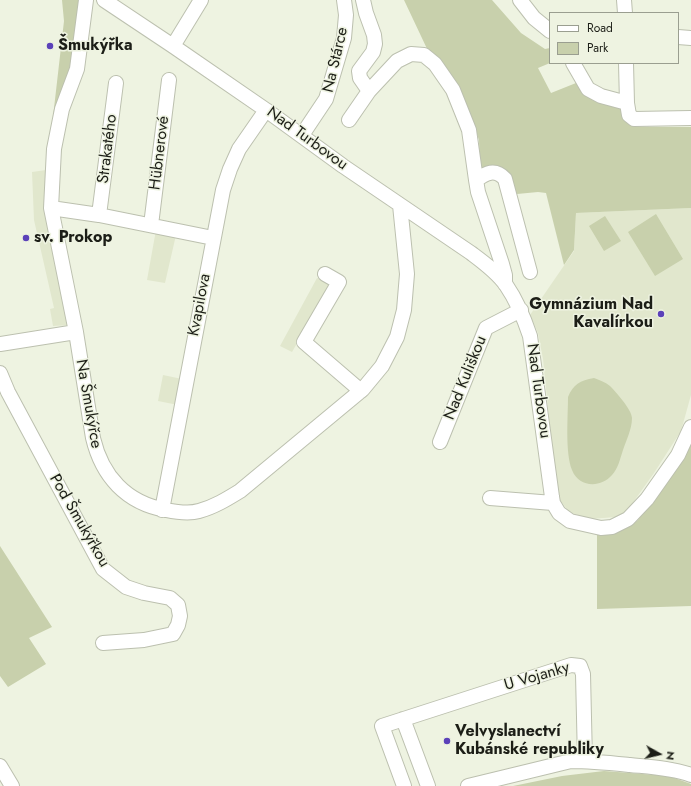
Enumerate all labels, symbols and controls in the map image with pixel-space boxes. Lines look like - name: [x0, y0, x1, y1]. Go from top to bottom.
- legend: [549, 12, 679, 64]
- text: Road: [587, 19, 613, 37]
- street label: Na Stárce: [319, 25, 353, 95]
- place label: Šmukýřka: [58, 36, 133, 56]
- text: Park: [587, 39, 608, 57]
- marker: Šmukýřka: [45, 41, 55, 51]
- street label: Nad Turbovou: [263, 103, 351, 175]
- street label: Strakatého: [94, 113, 122, 185]
- street label: Hübnerové: [146, 115, 174, 191]
- place label: sv. Prokop: [34, 228, 112, 248]
- marker: sv. Prokop: [21, 233, 31, 243]
- street label: Kvapilova: [185, 272, 215, 338]
- place label: Gymnázium Nad Kavalírkou: [529, 295, 653, 333]
- marker: Gymnázium Nad Kavalírkou: [656, 309, 666, 319]
- street label: Nad Kuliškou: [440, 333, 492, 423]
- street label: Nad Turbovou: [522, 342, 554, 440]
- street label: Na Šmukýřce: [71, 358, 105, 450]
- street label: Pod Šmukýřkou: [45, 471, 113, 571]
- street label: U Vojanky: [502, 659, 572, 695]
- place label: Velvyslanectví Kubánské republiky: [455, 722, 604, 760]
- north arrow: [639, 734, 679, 774]
- marker: Velvyslanectví Kubánské republiky: [442, 736, 452, 746]
- text: N: [662, 750, 679, 761]

